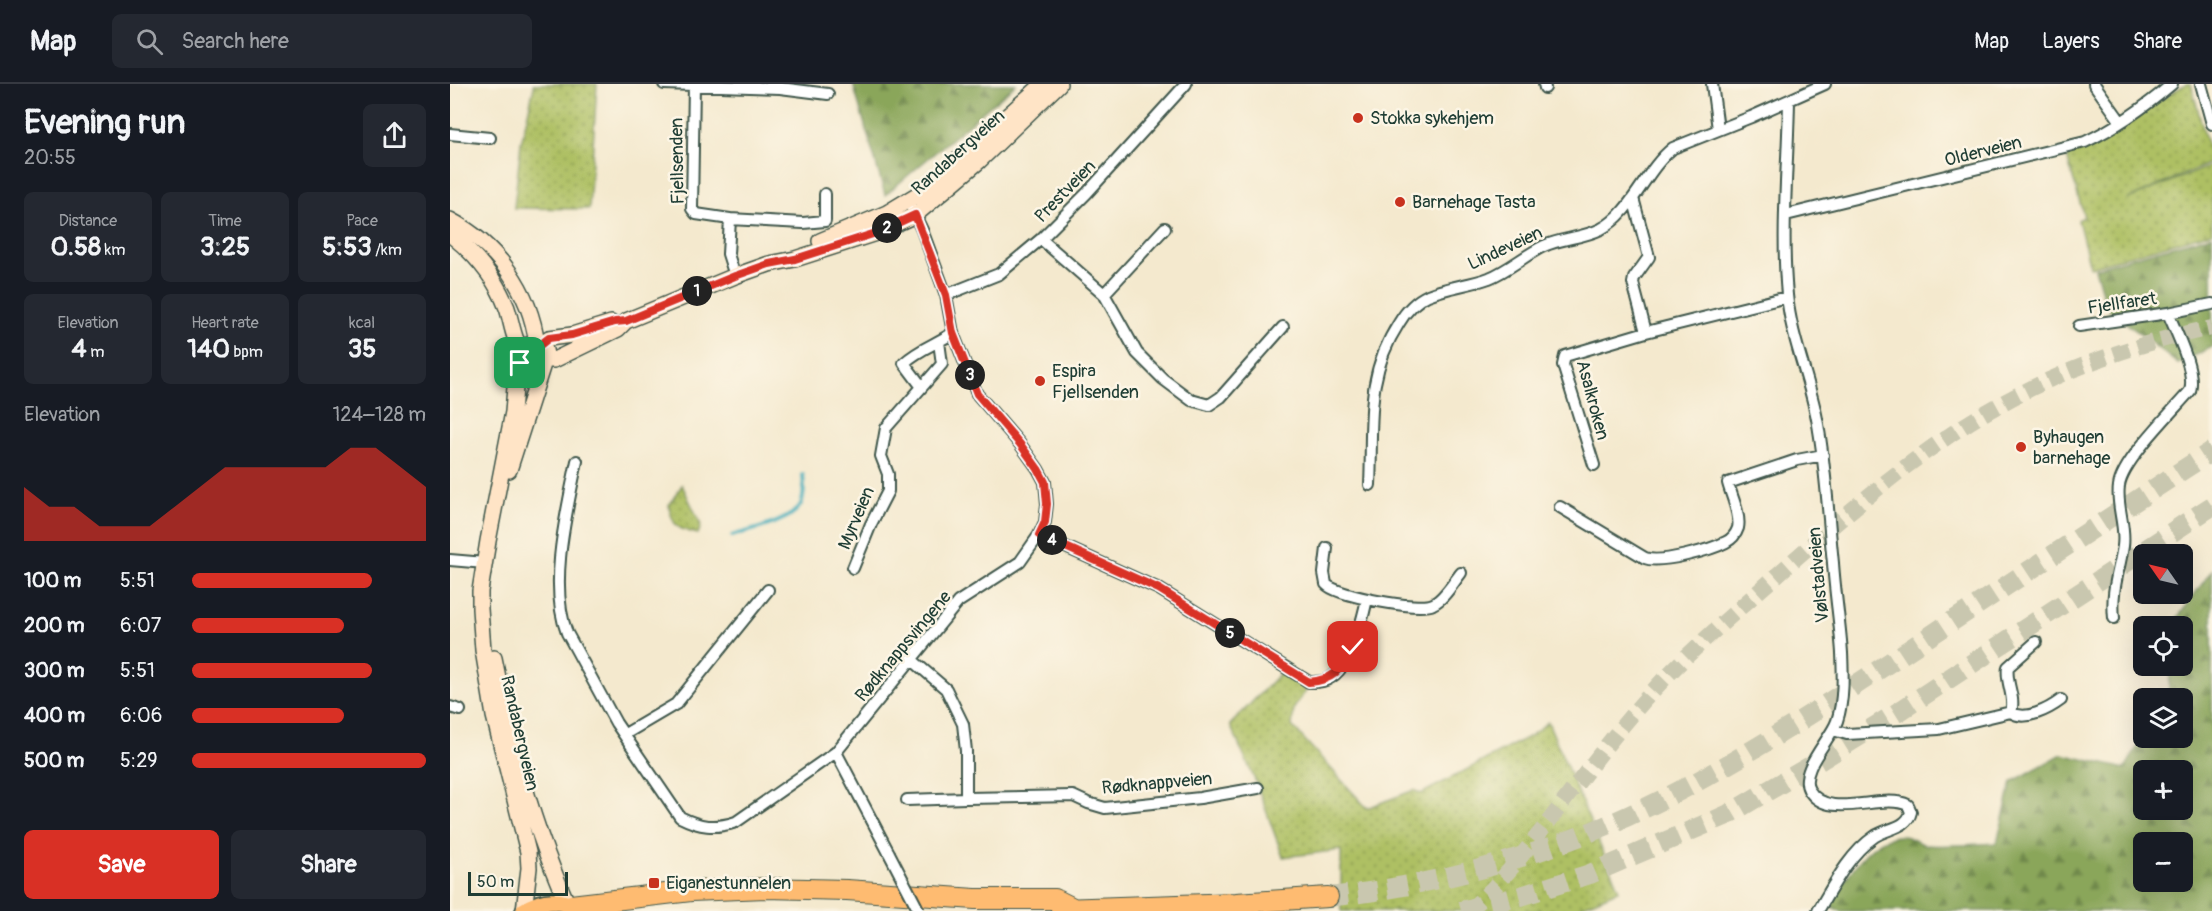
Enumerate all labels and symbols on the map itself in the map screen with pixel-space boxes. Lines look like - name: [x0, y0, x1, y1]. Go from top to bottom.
- street label: Randabergveien: [907, 104, 1010, 200]
- place label: Stokka sykehjem: [1370, 107, 1494, 130]
- marker: Stokka sykehjem: [1351, 111, 1365, 125]
- street label: Fjellsenden: [665, 117, 690, 205]
- street label: Olderveien: [1942, 131, 2024, 172]
- street label: Prestveien: [1030, 155, 1101, 228]
- place label: Barnehage Tasta: [1412, 191, 1536, 214]
- marker: Barnehage Tasta: [1393, 195, 1407, 209]
- pin: 2: [872, 213, 902, 243]
- street label: Lindeveien: [1464, 221, 1546, 276]
- pin: 1: [682, 276, 712, 306]
- street label: Fjellfaret: [2086, 287, 2159, 320]
- pin: [494, 337, 545, 388]
- street label: Asalkroken: [1571, 358, 1614, 443]
- pin: 3: [955, 360, 985, 390]
- place label: Espira Fjellsenden: [1052, 360, 1139, 404]
- marker: Espira Fjellsenden: [1033, 374, 1047, 388]
- place label: Byhaugen barnehage: [2033, 426, 2111, 470]
- marker: Byhaugen barnehage: [2014, 440, 2028, 454]
- street label: Myrveien: [833, 483, 880, 553]
- pin: 4: [1037, 525, 1067, 555]
- street label: Vølstadveien: [1803, 526, 1834, 624]
- north arrow: [2133, 544, 2193, 604]
- street label: Rødknappsvingene: [850, 586, 957, 707]
- pin: 5: [1215, 618, 1245, 648]
- pin: [1327, 621, 1378, 672]
- street label: Randabergveien: [495, 673, 544, 793]
- street label: Rødknappveien: [1101, 767, 1213, 800]
- scale bar: [468, 869, 568, 896]
- place label: Eiganestunnelen: [666, 872, 791, 895]
- marker: Eiganestunnelen: [647, 876, 661, 890]

